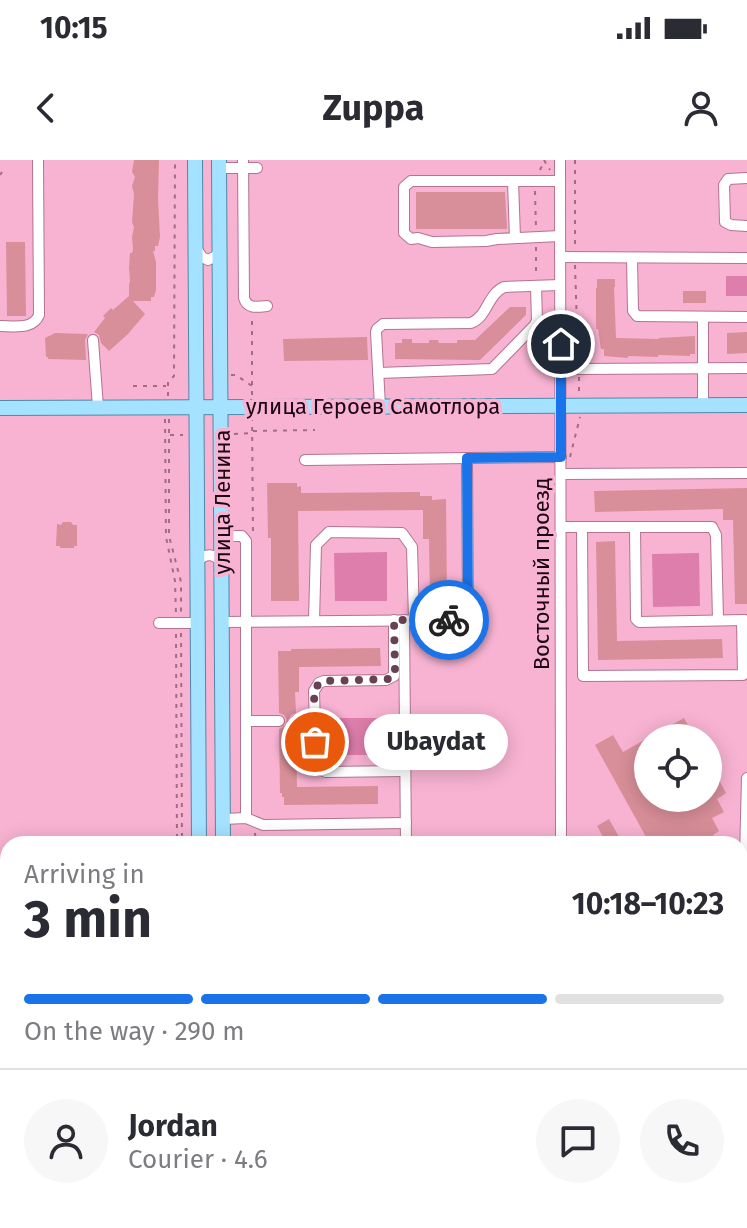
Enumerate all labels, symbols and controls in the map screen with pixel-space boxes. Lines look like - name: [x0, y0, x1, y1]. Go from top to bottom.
- text: 10:15: [40, 10, 108, 46]
- icon: back: [24, 86, 68, 130]
- text: Zuppa: [323, 86, 424, 130]
- icon: person: [679, 86, 723, 130]
- pin: [527, 310, 595, 378]
- icon: home: [539, 322, 583, 366]
- street label: улица Героев Самотлора: [246, 393, 500, 420]
- street label: улица Ленина: [209, 430, 236, 574]
- street label: Восточный проезд: [528, 478, 555, 670]
- courier: [409, 580, 489, 660]
- icon: bike: [427, 598, 471, 642]
- pin: [281, 708, 349, 776]
- callout: Ubaydat: [363, 714, 507, 770]
- icon: bag: [293, 720, 337, 764]
- map controls: [634, 724, 722, 812]
- button: locate: [634, 724, 722, 812]
- text: Ubaydat: [386, 726, 486, 757]
- text: Arriving in: [24, 859, 145, 890]
- text: 10:18–10:23: [572, 886, 724, 922]
- text: 3 min: [24, 888, 152, 951]
- text: On the way · 290 m: [24, 1016, 245, 1047]
- button: person: [24, 1099, 108, 1183]
- button: chat: [536, 1099, 620, 1183]
- button: phone: [640, 1099, 724, 1183]
- text: Jordan: [128, 1108, 218, 1144]
- text: Courier · 4.6: [128, 1144, 268, 1175]

